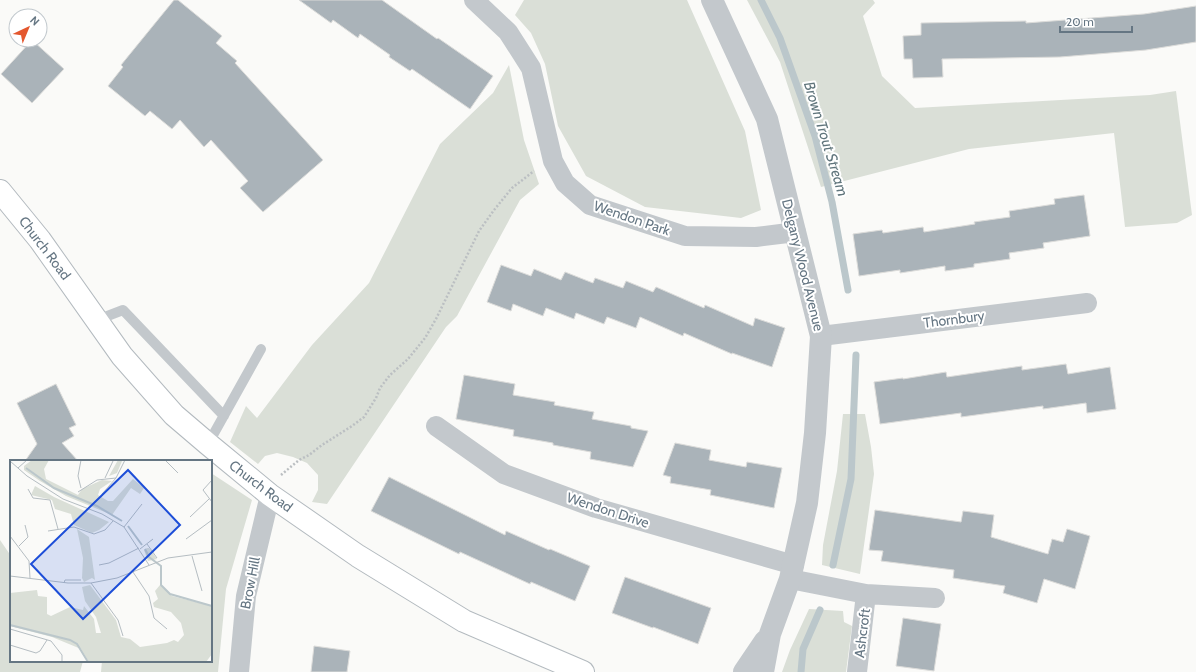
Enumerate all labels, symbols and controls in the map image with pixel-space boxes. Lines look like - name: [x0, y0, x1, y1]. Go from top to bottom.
- north arrow: [8, 8, 48, 48]
- scale bar: [1060, 8, 1132, 34]
- text: N: [27, 13, 43, 29]
- text: 20 m: [1066, 14, 1094, 29]
- water label: Brown Trout Stream: [800, 79, 852, 199]
- street label: Wendon Park: [592, 197, 673, 240]
- street label: Delgany Wood Avenue: [778, 197, 828, 333]
- street label: Church Road: [15, 213, 75, 283]
- street label: Thornbury: [922, 306, 986, 332]
- street label: Church Road: [226, 456, 296, 516]
- inset map: [10, 460, 212, 662]
- street label: Wendon Drive: [565, 488, 651, 532]
- street label: Brow Hill: [236, 555, 264, 611]
- street label: Ashcroft: [850, 607, 874, 659]

